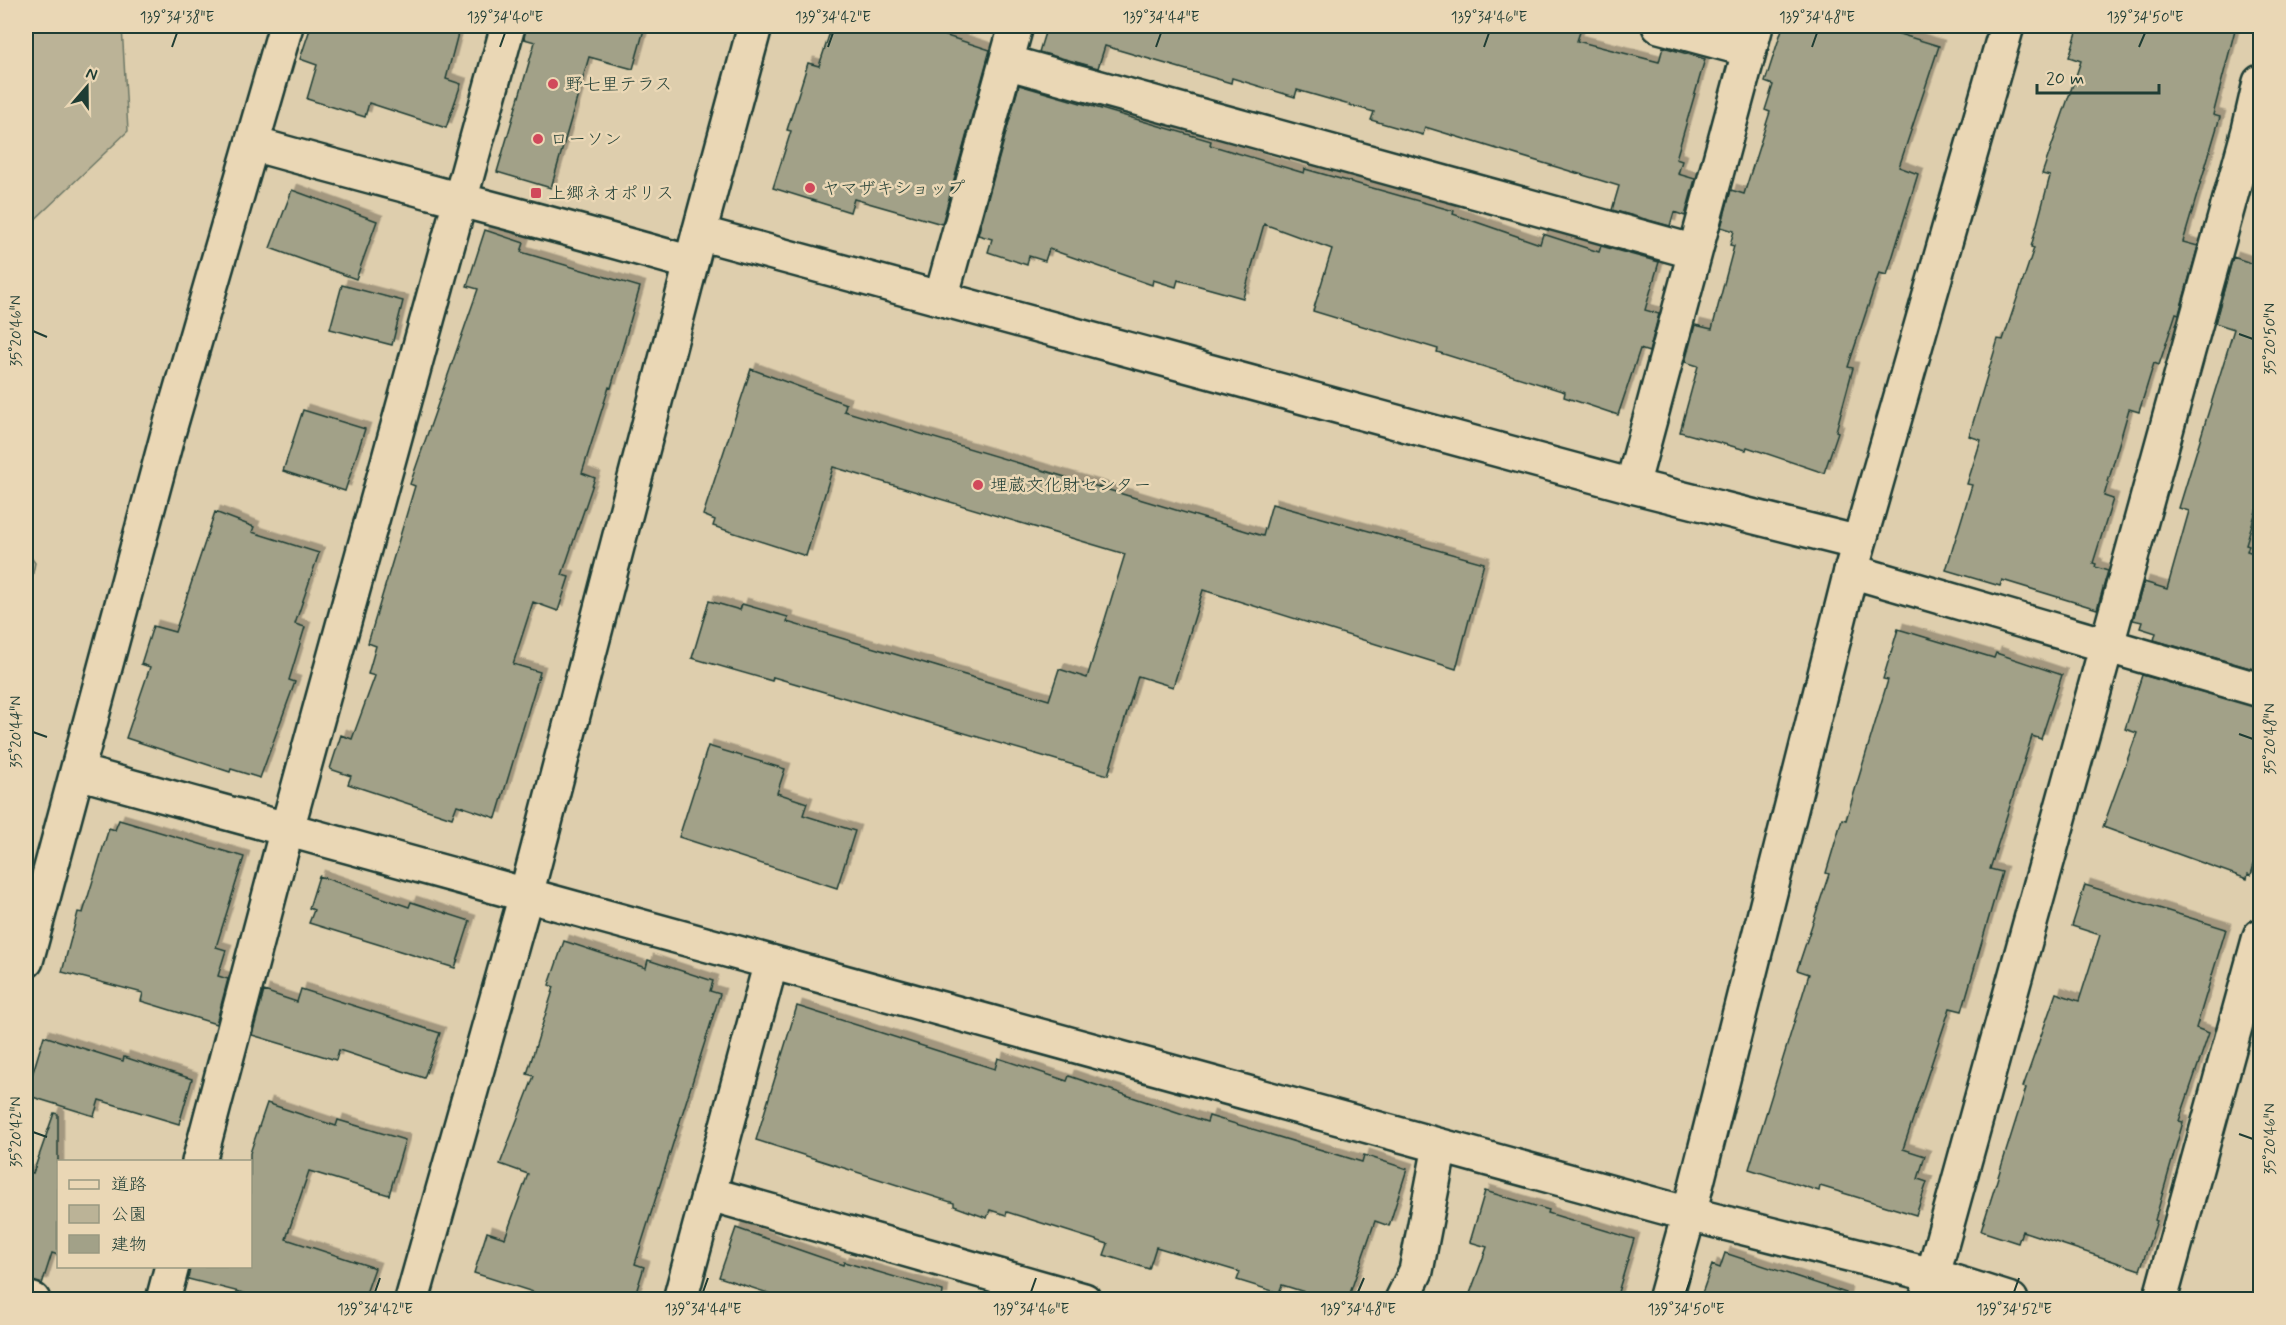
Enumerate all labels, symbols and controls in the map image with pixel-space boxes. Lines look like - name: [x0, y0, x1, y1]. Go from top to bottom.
- text: 139°34'38"E: [140, 8, 214, 28]
- text: 139°34'40"E: [467, 8, 544, 28]
- text: 139°34'42"E: [795, 8, 871, 28]
- text: 139°34'44"E: [1122, 8, 1200, 28]
- text: 139°34'46"E: [1451, 8, 1527, 28]
- text: 139°34'48"E: [1779, 8, 1855, 28]
- text: 139°34'50"E: [2107, 8, 2184, 28]
- north arrow: [57, 57, 117, 117]
- scale bar: [2037, 57, 2158, 95]
- text: N: [83, 63, 100, 86]
- text: 20 m: [2046, 67, 2084, 91]
- place label: 野七里テラス: [565, 73, 672, 97]
- marker: 野七里テラス: [546, 77, 560, 91]
- place label: ローソン: [550, 128, 622, 152]
- marker: ローソン: [531, 132, 545, 146]
- place label: ヤマザキショップ: [822, 177, 965, 201]
- marker: ヤマザキショップ: [803, 181, 817, 195]
- place label: 上郷ネオポリス: [548, 182, 674, 206]
- marker: 上郷ネオポリス: [529, 186, 543, 200]
- text: 35°20'46"N: [7, 295, 27, 367]
- text: 35°20'50"N: [2261, 303, 2281, 375]
- place label: 埋蔵文化財センター: [990, 474, 1151, 498]
- marker: 埋蔵文化財センター: [971, 478, 985, 492]
- text: 35°20'44"N: [7, 696, 27, 768]
- text: 35°20'48"N: [2261, 703, 2281, 775]
- text: 35°20'42"N: [7, 1096, 27, 1168]
- text: 35°20'46"N: [2261, 1103, 2281, 1175]
- legend: [57, 1160, 252, 1268]
- text: 道路: [111, 1173, 147, 1197]
- text: 公園: [111, 1203, 147, 1227]
- text: 建物: [111, 1233, 147, 1257]
- text: 139°34'42"E: [337, 1300, 413, 1320]
- text: 139°34'44"E: [664, 1300, 742, 1320]
- text: 139°34'46"E: [993, 1300, 1069, 1320]
- text: 139°34'48"E: [1320, 1300, 1396, 1320]
- text: 139°34'50"E: [1648, 1300, 1725, 1320]
- text: 139°34'52"E: [1976, 1300, 2052, 1320]

